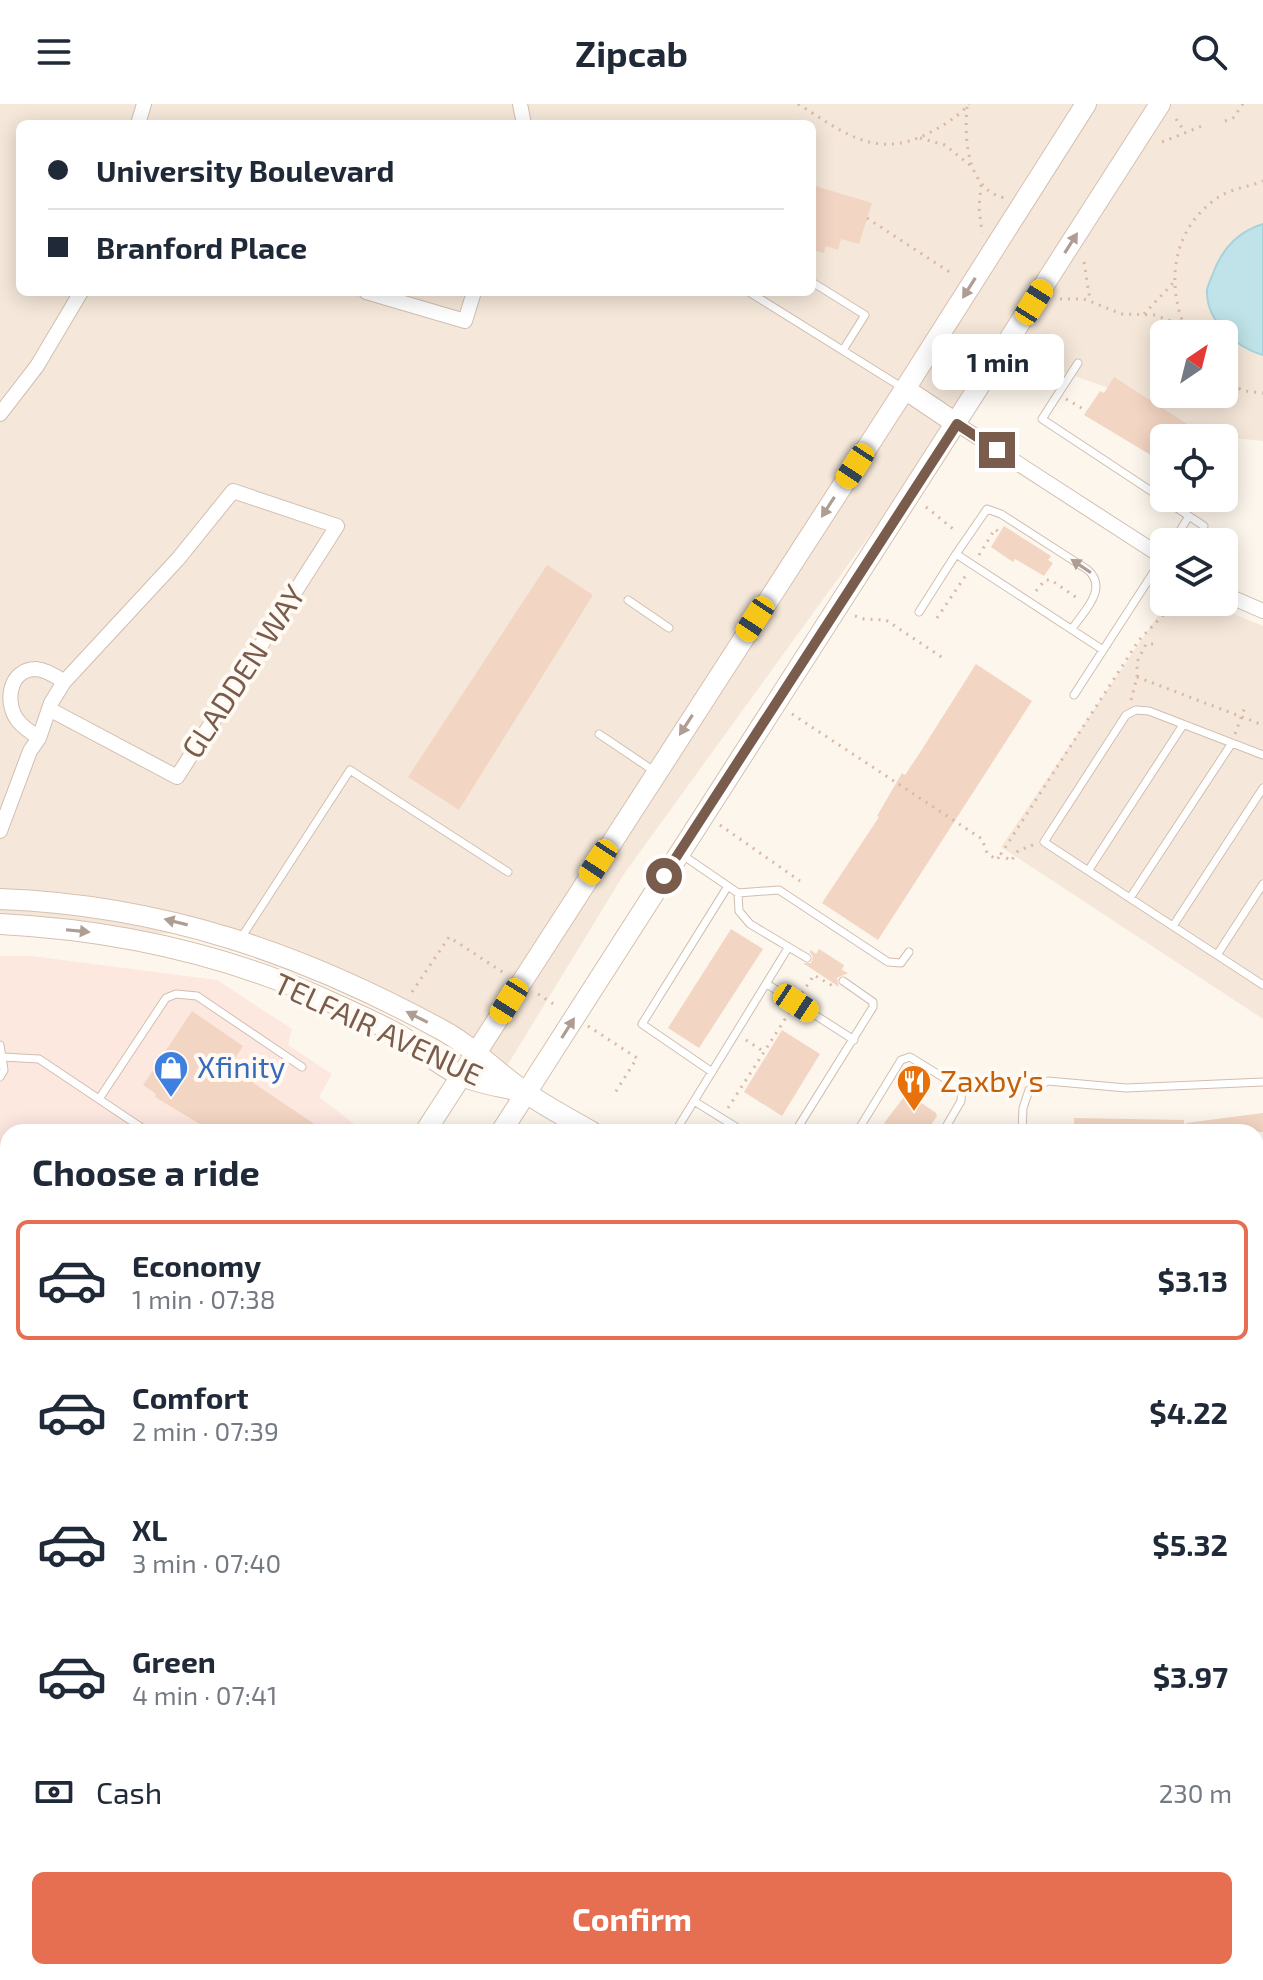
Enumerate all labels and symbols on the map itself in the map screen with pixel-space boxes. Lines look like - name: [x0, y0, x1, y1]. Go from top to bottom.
- one-way arrow: [1064, 233, 1079, 254]
- car: [1011, 275, 1057, 329]
- one-way arrow: [962, 277, 976, 299]
- north arrow: [1150, 320, 1238, 408]
- callout: 1 min: [931, 334, 1063, 390]
- route end: [979, 432, 1015, 468]
- car: [832, 439, 878, 493]
- one-way arrow: [822, 496, 836, 518]
- one-way arrow: [1070, 559, 1091, 574]
- street label: GLADDEN WAY: [173, 578, 312, 764]
- car: [732, 592, 778, 646]
- one-way arrow: [679, 714, 694, 735]
- car: [575, 835, 621, 889]
- route start: [646, 858, 682, 894]
- one-way arrow: [163, 916, 188, 928]
- one-way arrow: [66, 924, 91, 937]
- street label: TELFAIR AVENUE: [269, 964, 489, 1092]
- car: [486, 974, 532, 1028]
- car: [769, 980, 823, 1026]
- one-way arrow: [405, 1011, 428, 1024]
- one-way arrow: [560, 1017, 575, 1038]
- place label: Xfinity: [197, 1048, 286, 1084]
- shop icon: Xfinity: [152, 1049, 190, 1099]
- place label: Zaxby's: [940, 1062, 1044, 1098]
- restaurant icon: Zaxby's: [895, 1063, 933, 1113]

